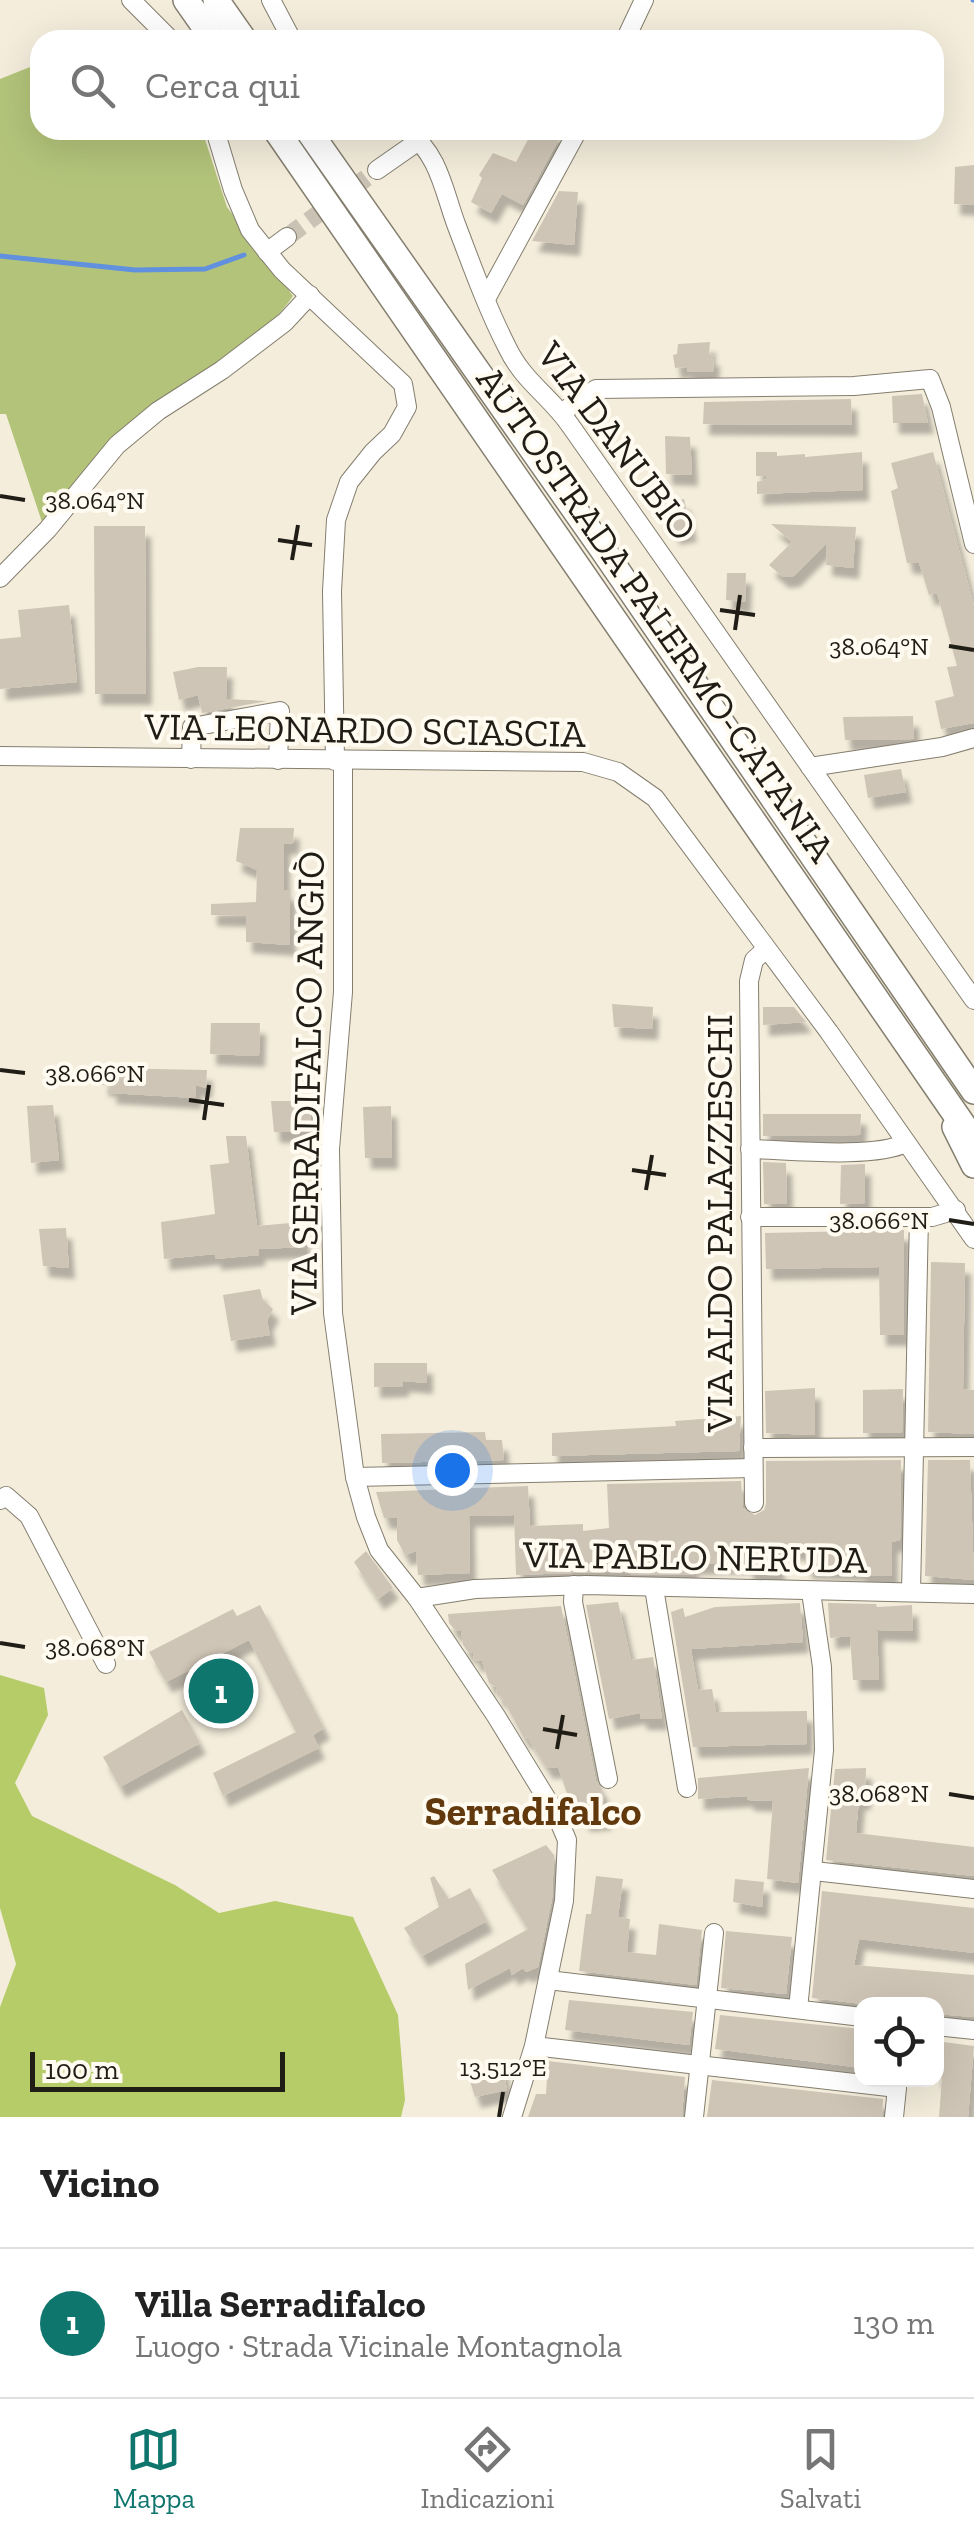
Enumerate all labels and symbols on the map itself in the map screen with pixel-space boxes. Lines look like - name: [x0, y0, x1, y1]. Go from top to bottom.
- street label: VIA DANUBIO: [527, 332, 707, 549]
- street label: AUTOSTRADA PALERMO-CATANIA: [467, 358, 845, 871]
- text: 38.064°N: [45, 485, 145, 515]
- text: 38.064°N: [829, 631, 929, 661]
- street label: VIA LEONARDO SCIASCIA: [143, 703, 586, 757]
- street label: VIA SERRADIFALCO ANGIÒ: [280, 851, 334, 1316]
- street label: VIA ALDO PALAZZESCHI: [696, 1014, 742, 1433]
- text: 38.066°N: [45, 1058, 145, 1088]
- text: 38.066°N: [829, 1205, 929, 1235]
- your location: [427, 1445, 478, 1496]
- street label: VIA PABLO NERUDA: [521, 1531, 868, 1583]
- text: 38.068°N: [45, 1632, 145, 1662]
- pin: 1: [188, 1654, 254, 1728]
- text: 38.068°N: [829, 1778, 929, 1808]
- district label: Serradifalco: [425, 1787, 642, 1835]
- scale bar: [30, 2047, 285, 2092]
- text: 13.512°E: [459, 2052, 547, 2082]

